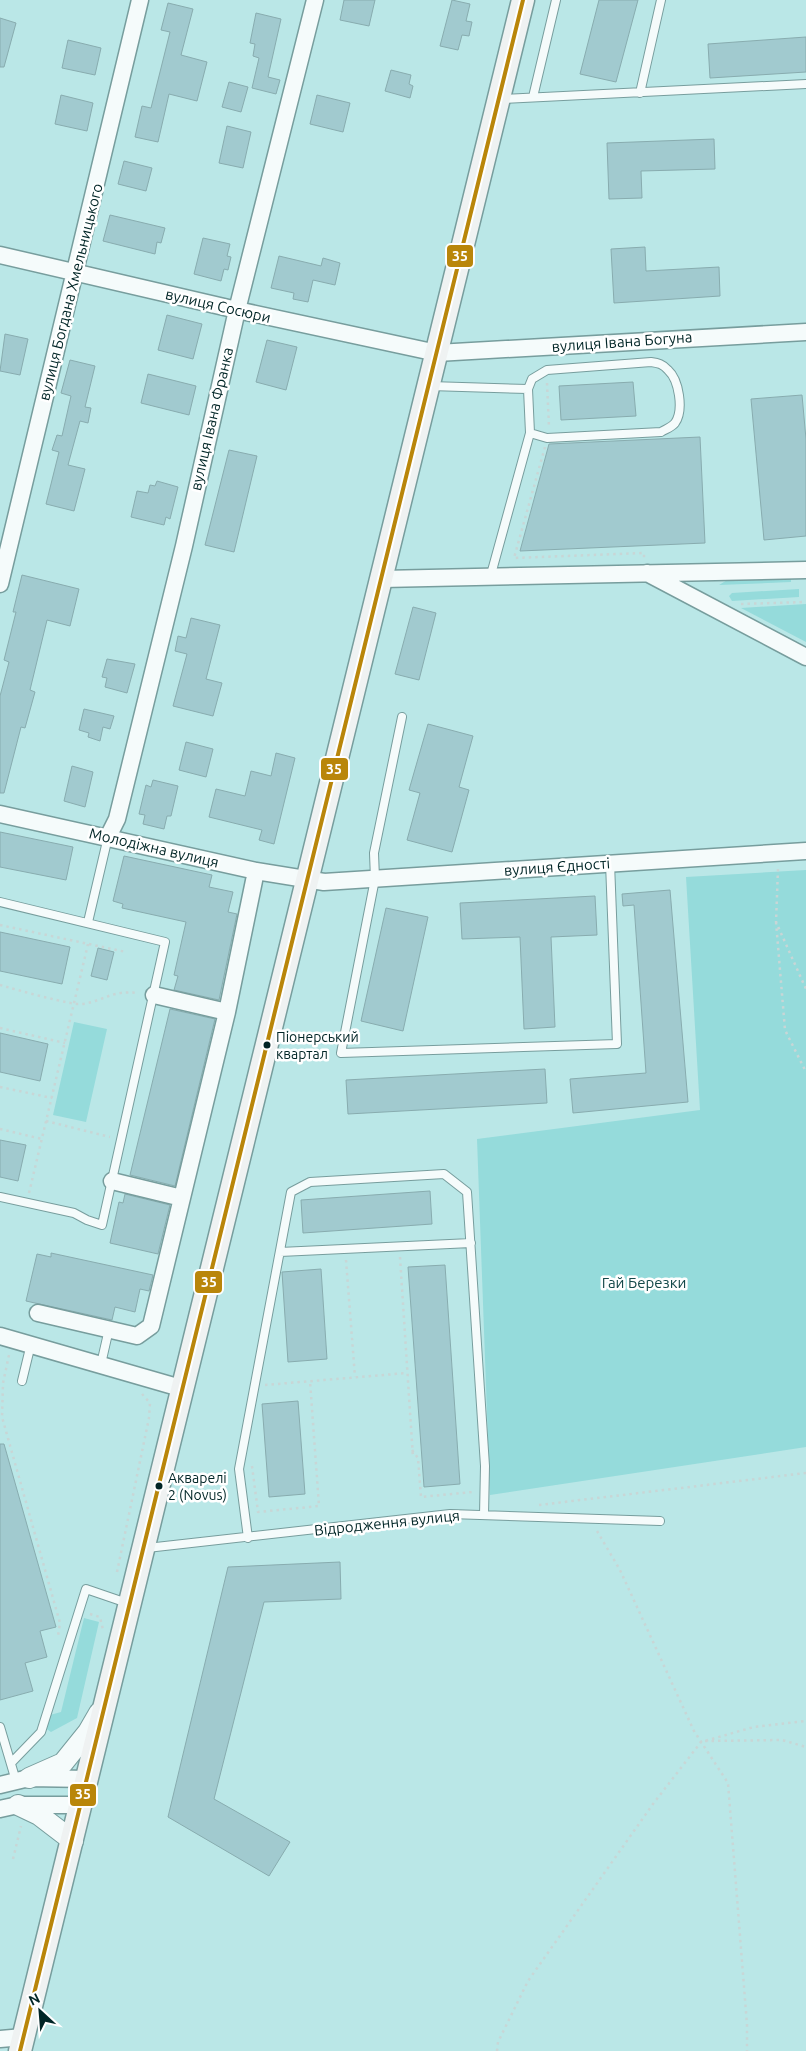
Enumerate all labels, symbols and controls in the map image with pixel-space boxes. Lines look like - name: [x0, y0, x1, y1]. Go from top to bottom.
- street label: вулиця Богдана Хмельницького: [35, 182, 106, 402]
- line badge: 35: [446, 244, 474, 268]
- text: 35: [452, 248, 468, 264]
- street label: вулиця Сосюри: [164, 285, 272, 326]
- street label: вулиця Івана Богуна: [551, 328, 693, 355]
- street label: вулиця Івана Франка: [187, 346, 236, 492]
- line badge: 35: [320, 757, 349, 781]
- text: 35: [326, 761, 342, 777]
- street label: Молодіжна вулиця: [88, 824, 221, 871]
- street label: вулиця Єдності: [503, 854, 611, 879]
- place label: Піонерський квартал: [276, 1029, 359, 1062]
- marker: Піонерський квартал: [262, 1040, 272, 1050]
- line badge: 35: [194, 1270, 223, 1294]
- text: 35: [201, 1274, 217, 1290]
- park label: Гай Березки: [602, 1274, 686, 1291]
- place label: Акварелі 2 (Novus): [168, 1470, 227, 1503]
- marker: Акварелі 2 (Novus): [154, 1481, 164, 1491]
- street label: Відродження вулиця: [313, 1506, 461, 1539]
- line badge: 35: [69, 1783, 97, 1807]
- text: 35: [75, 1786, 91, 1802]
- north arrow: [15, 1986, 65, 2036]
- text: N: [26, 1990, 43, 2009]

